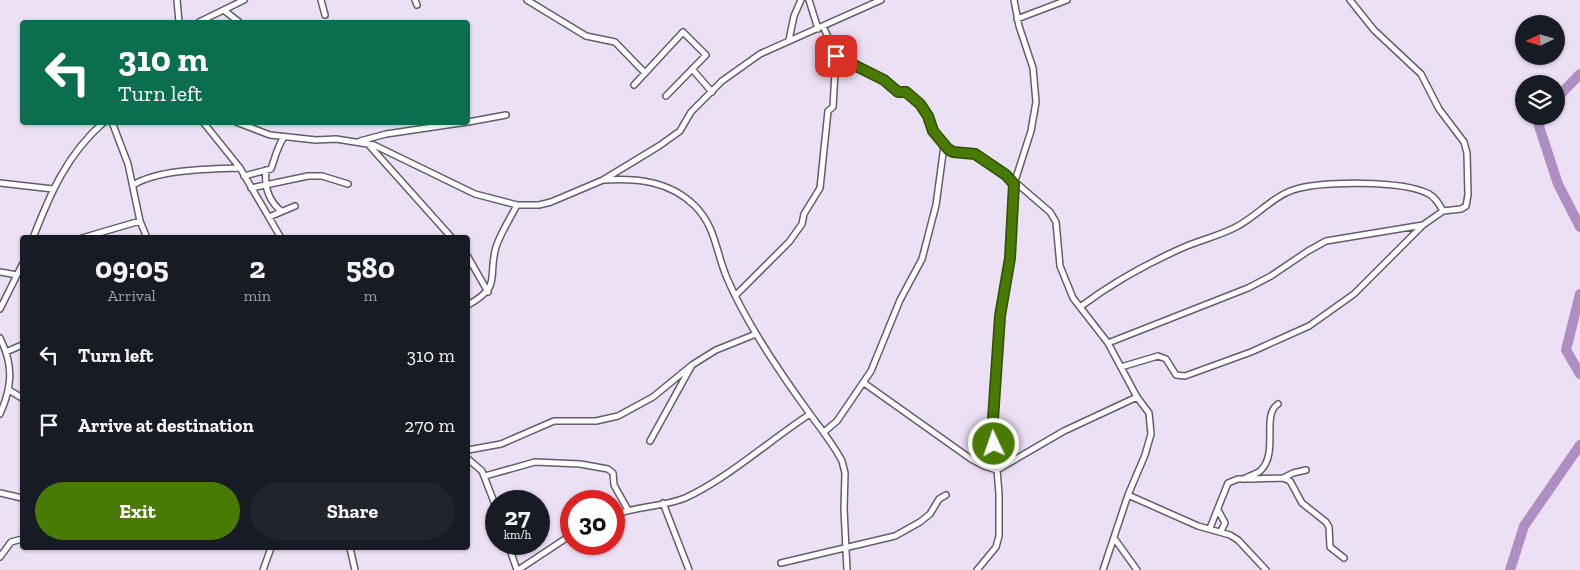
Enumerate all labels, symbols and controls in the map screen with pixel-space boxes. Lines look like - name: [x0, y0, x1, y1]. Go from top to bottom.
- north arrow: [1515, 15, 1565, 65]
- map controls: [1515, 15, 1565, 125]
- pin: [815, 35, 857, 77]
- text: 310 m: [118, 38, 208, 80]
- icon: left: [35, 40, 100, 105]
- icon: arrive: [822, 42, 850, 70]
- button: layers: [1515, 75, 1565, 125]
- text: Turn left: [118, 80, 202, 107]
- text: 09:05: [95, 250, 169, 286]
- text: 2: [249, 250, 265, 286]
- text: 580: [346, 250, 395, 286]
- text: Arrival: [108, 286, 156, 305]
- text: min: [244, 286, 271, 305]
- text: m: [364, 286, 377, 305]
- icon: left: [35, 341, 63, 369]
- text: Turn left: [78, 344, 153, 367]
- text: 310 m: [407, 344, 455, 367]
- icon: arrive: [35, 411, 63, 439]
- text: Arrive at destination: [78, 414, 254, 437]
- text: 270 m: [405, 414, 455, 437]
- position arrow: [967, 417, 1019, 469]
- button: Exit: [35, 482, 240, 540]
- button: Share: [250, 482, 455, 540]
- speed limit sign: 30: [560, 490, 625, 555]
- text: 27: [505, 501, 530, 531]
- text: km/h: [504, 528, 531, 542]

